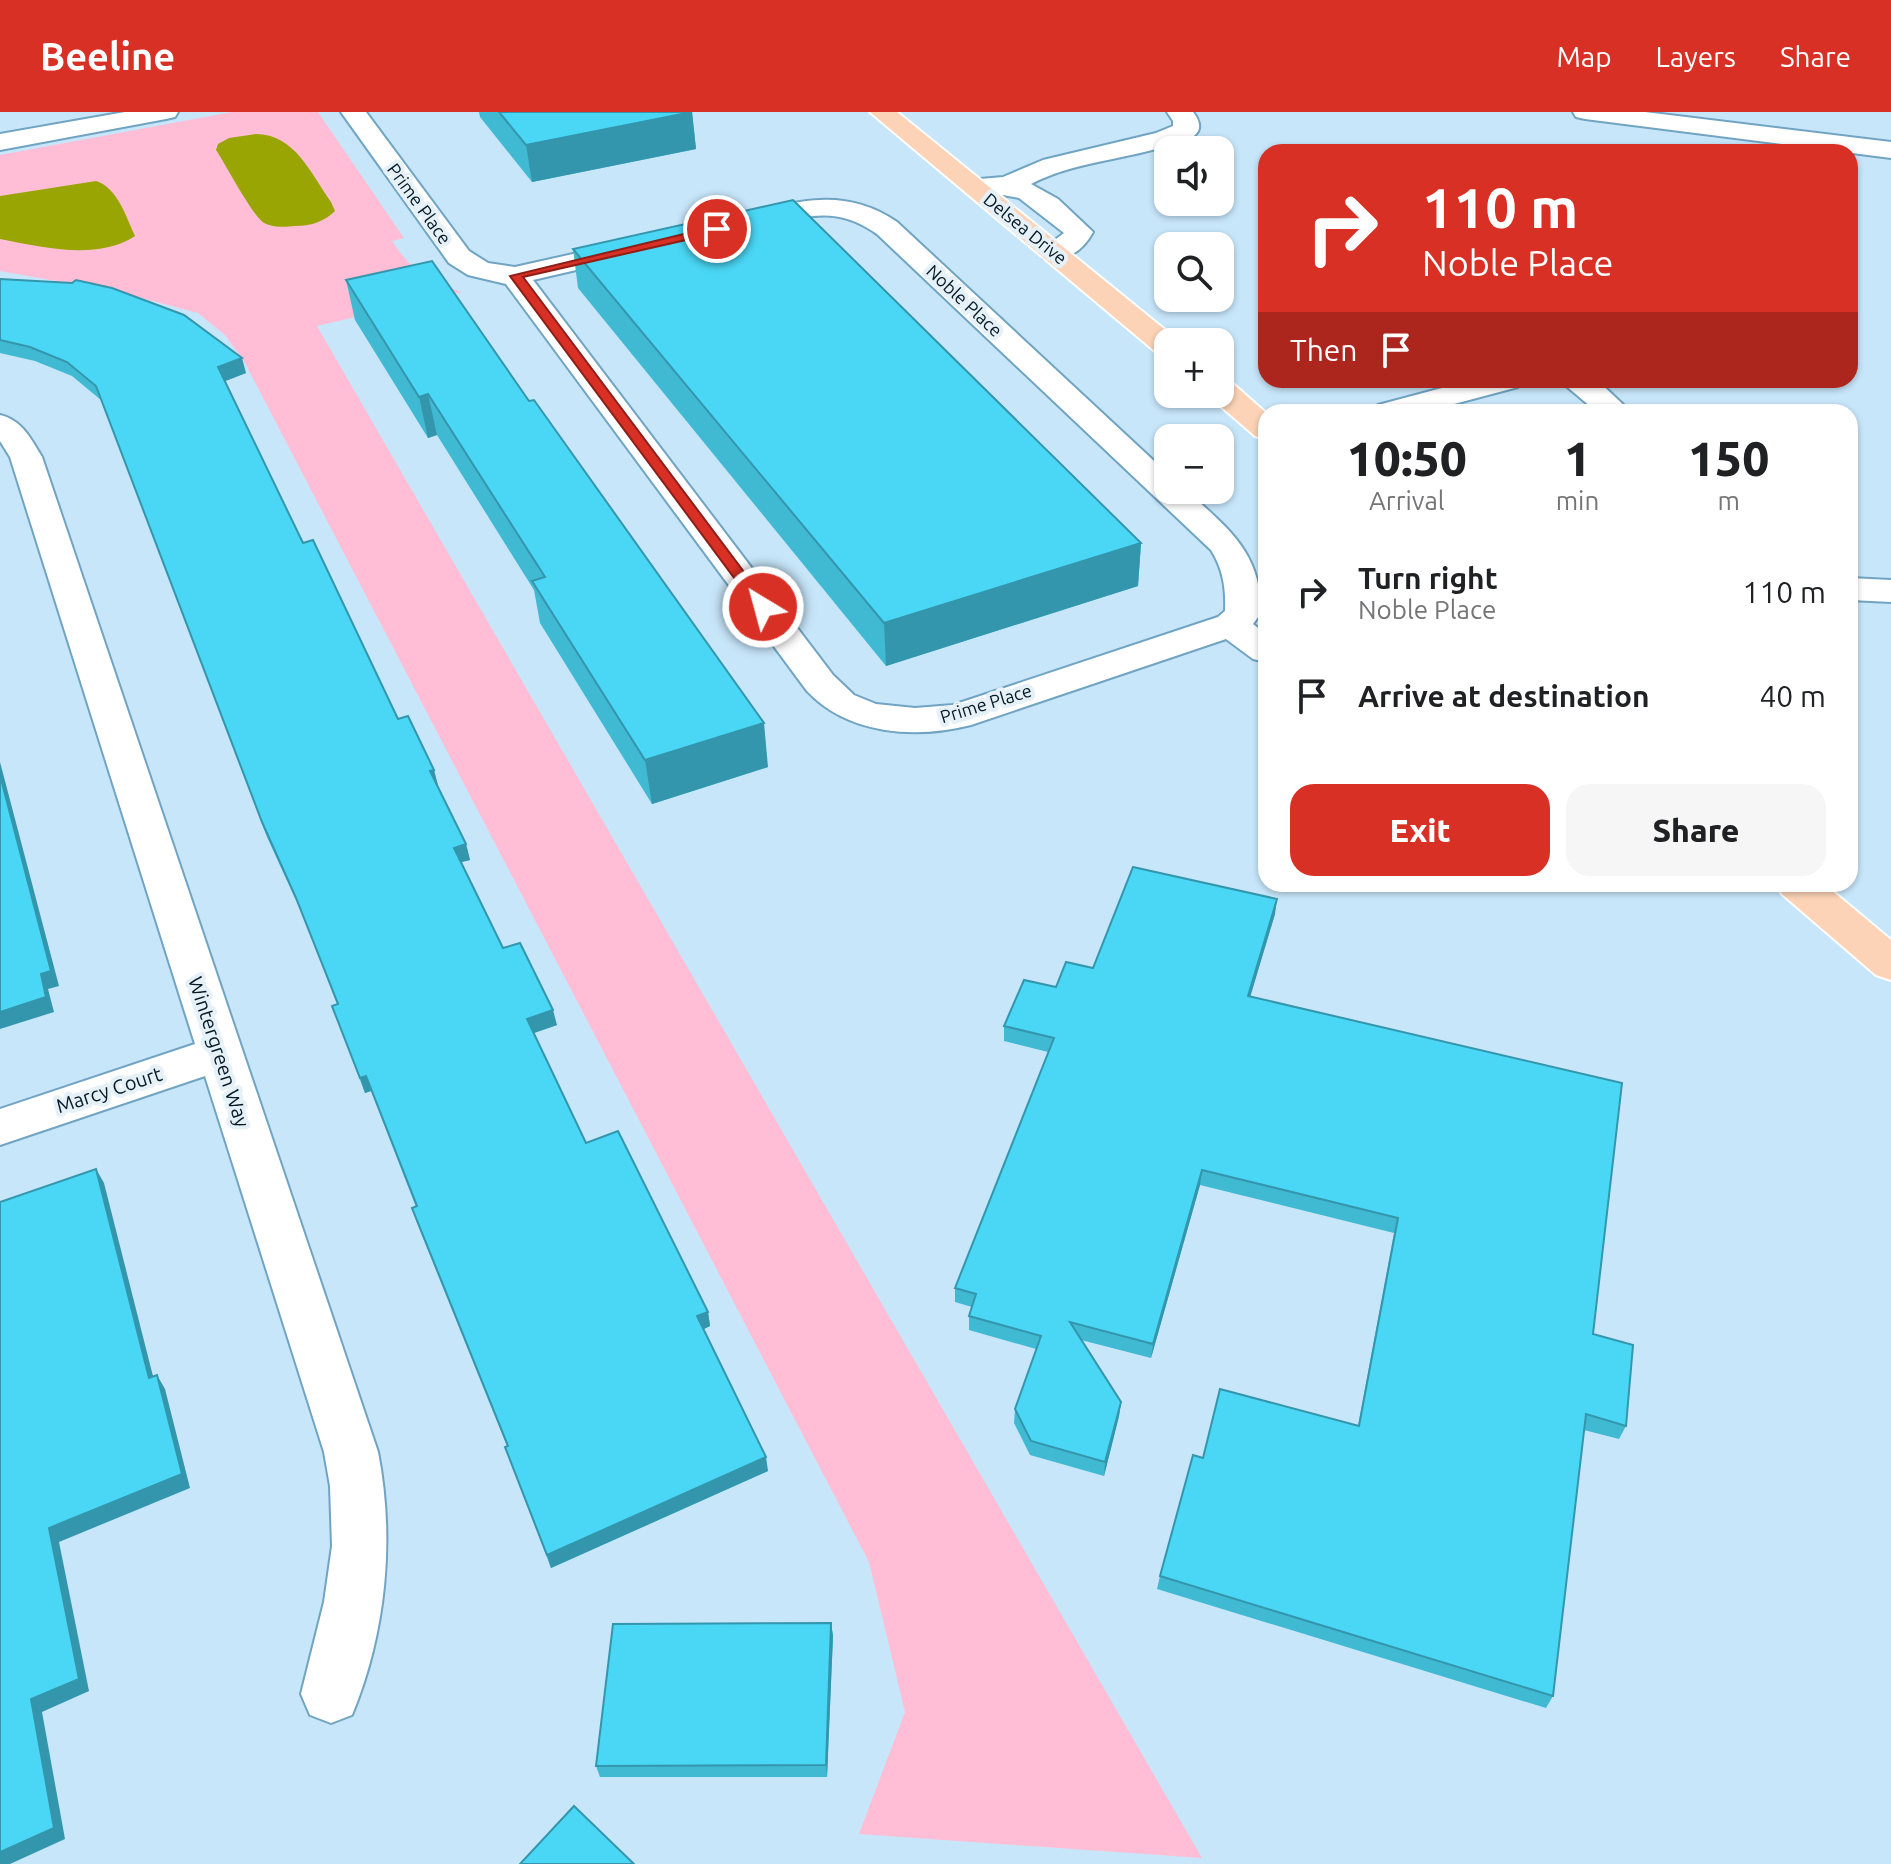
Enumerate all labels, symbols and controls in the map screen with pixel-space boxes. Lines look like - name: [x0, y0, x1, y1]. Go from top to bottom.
- text: Beeline: [40, 35, 175, 77]
- text: Map: [1556, 41, 1612, 72]
- text: Layers: [1656, 41, 1736, 72]
- text: Share: [1780, 41, 1851, 72]
- map controls: [1154, 136, 1234, 504]
- button: sound: [1154, 136, 1234, 216]
- street label: Prime Place: [384, 159, 456, 248]
- icon: right: [1290, 176, 1394, 280]
- text: 110 m: [1422, 176, 1578, 239]
- street label: Delsea Drive: [980, 189, 1071, 268]
- pin: [683, 195, 751, 263]
- icon: arrive: [695, 207, 739, 251]
- button: search: [1154, 232, 1234, 312]
- text: Noble Place: [1422, 242, 1613, 283]
- street label: Noble Place: [923, 260, 1007, 340]
- button: +: [1154, 328, 1234, 408]
- icon: arrive: [1374, 328, 1418, 372]
- text: Then: [1290, 333, 1358, 367]
- button: −: [1154, 424, 1234, 504]
- text: 10:50: [1347, 431, 1467, 485]
- text: 1: [1564, 431, 1591, 485]
- text: 150: [1688, 431, 1769, 485]
- text: Arrival: [1369, 486, 1445, 515]
- text: min: [1556, 486, 1599, 515]
- text: m: [1717, 486, 1740, 515]
- text: Turn right: [1358, 561, 1498, 595]
- position arrow: [721, 565, 805, 649]
- icon: right: [1290, 570, 1334, 614]
- text: 110 m: [1742, 575, 1826, 609]
- text: Noble Place: [1358, 595, 1496, 624]
- icon: arrive: [1290, 674, 1334, 718]
- text: Arrive at destination: [1358, 679, 1650, 713]
- text: 40 m: [1759, 679, 1826, 713]
- street label: Prime Place: [938, 680, 1034, 726]
- button: Exit: [1290, 784, 1550, 876]
- button: Share: [1566, 784, 1826, 876]
- street label: Wintergreen Way: [184, 974, 255, 1130]
- street label: Marcy Court: [53, 1062, 165, 1117]

